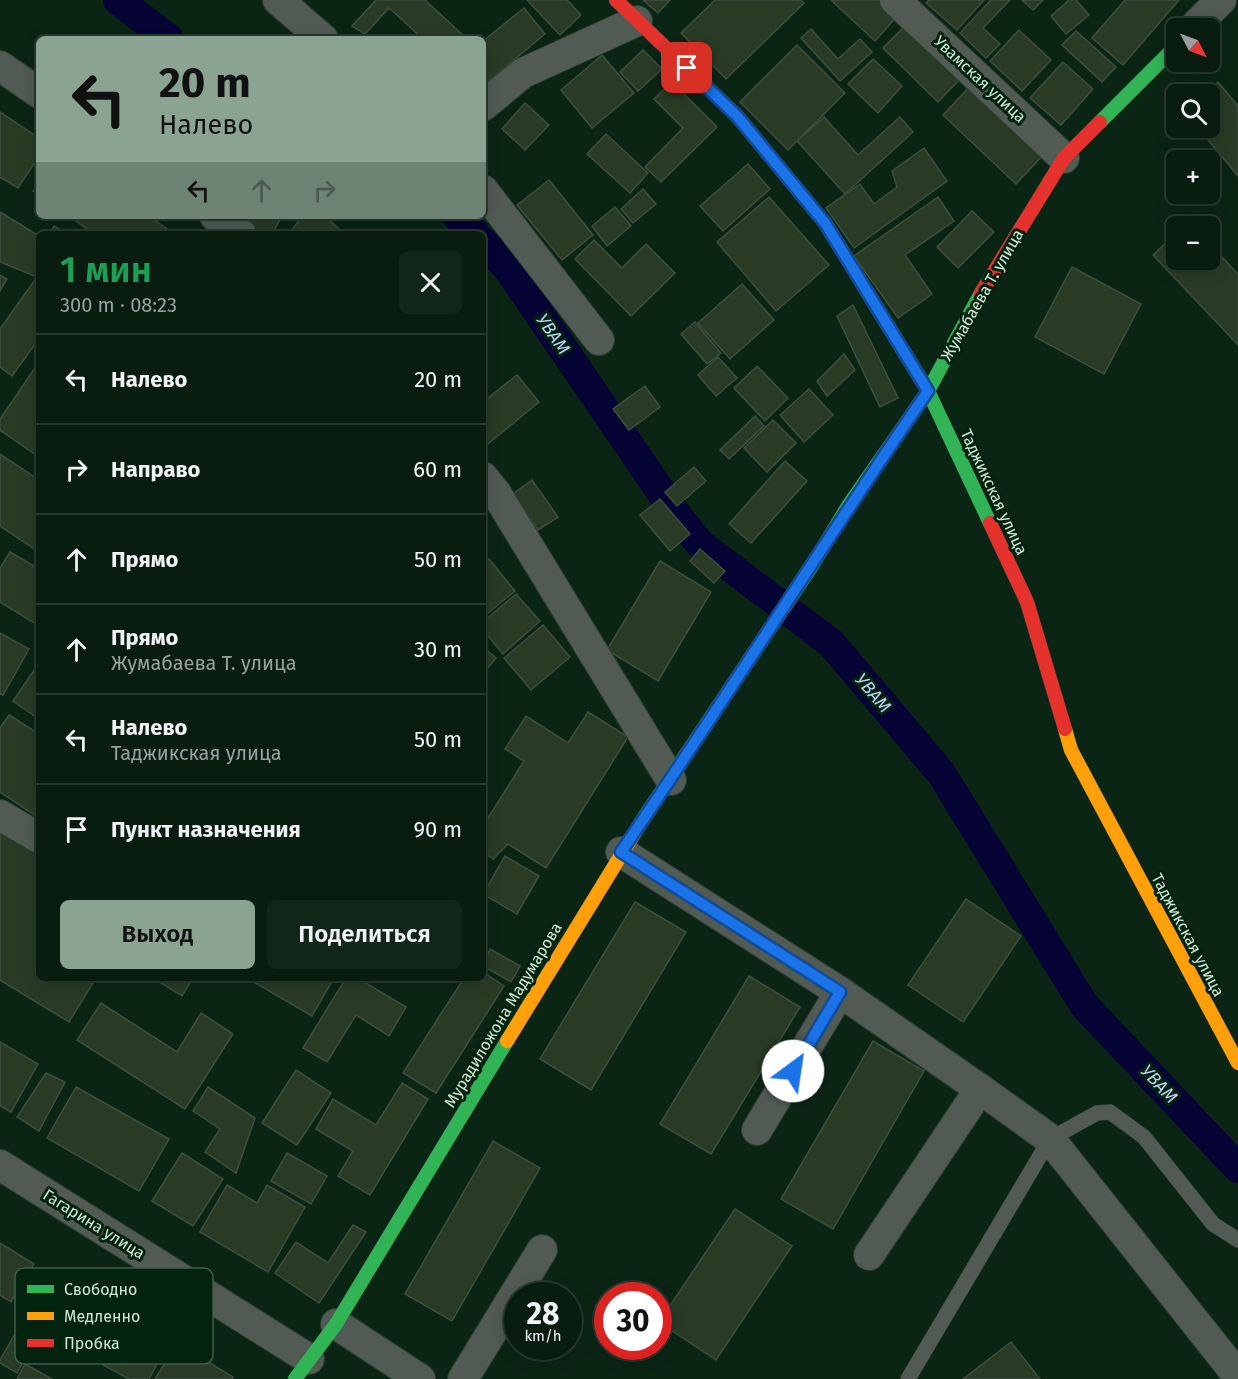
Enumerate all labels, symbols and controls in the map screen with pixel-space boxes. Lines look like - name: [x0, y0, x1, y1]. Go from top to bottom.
- north arrow: [1166, 18, 1220, 72]
- map controls: [1166, 18, 1220, 270]
- street label: Увамская улица: [930, 32, 1030, 126]
- pin: [661, 42, 712, 93]
- icon: arrive: [670, 51, 703, 84]
- text: 20 m: [159, 58, 251, 108]
- icon: left: [60, 60, 138, 138]
- button: search: [1166, 84, 1220, 138]
- text: Налево: [159, 109, 253, 141]
- button: +: [1166, 150, 1220, 204]
- icon: left: [182, 174, 215, 207]
- icon: ahead: [245, 174, 278, 207]
- icon: right: [308, 174, 341, 207]
- button: −: [1166, 216, 1220, 270]
- street label: Жумабаева Т. улица: [937, 226, 1027, 364]
- text: 1 мин: [60, 248, 152, 292]
- button: close: [399, 251, 462, 314]
- text: 300 m · 08:23: [60, 293, 177, 317]
- water label: УВАМ: [531, 309, 575, 359]
- icon: left: [60, 363, 93, 396]
- text: Налево: [111, 366, 187, 393]
- text: 20 m: [414, 366, 462, 393]
- street label: Таджикская улица: [957, 426, 1031, 558]
- icon: right: [60, 453, 93, 486]
- text: Направо: [111, 456, 200, 483]
- text: 60 m: [413, 456, 462, 483]
- icon: ahead: [60, 543, 93, 576]
- text: Прямо: [111, 546, 178, 573]
- text: 50 m: [414, 546, 462, 573]
- text: Прямо: [111, 624, 178, 651]
- icon: ahead: [60, 633, 93, 666]
- text: 30 m: [414, 636, 462, 663]
- text: Жумабаева Т. улица: [111, 651, 297, 675]
- water label: УВАМ: [850, 669, 896, 717]
- text: Налево: [111, 714, 187, 741]
- icon: left: [60, 723, 93, 756]
- text: 50 m: [414, 726, 462, 753]
- text: Таджикская улица: [111, 741, 282, 765]
- icon: arrive: [60, 813, 93, 846]
- text: Пункт назначения: [111, 816, 301, 843]
- text: 90 m: [413, 816, 462, 843]
- street label: Таджикская улица: [1148, 870, 1228, 1000]
- button: Выход: [60, 900, 255, 969]
- button: Поделиться: [267, 900, 462, 969]
- street label: Мурадиложона Мадумарова: [440, 919, 566, 1111]
- position arrow: [761, 1039, 825, 1103]
- water label: УВАМ: [1136, 1060, 1182, 1108]
- street label: Гагарина улица: [40, 1185, 148, 1263]
- legend: [15, 1268, 213, 1364]
- text: Свободно: [64, 1280, 137, 1299]
- speed limit sign: 30: [594, 1282, 672, 1360]
- text: 28: [527, 1296, 559, 1332]
- text: Медленно: [64, 1307, 140, 1326]
- text: km/h: [524, 1327, 562, 1345]
- text: Пробка: [64, 1334, 120, 1353]

